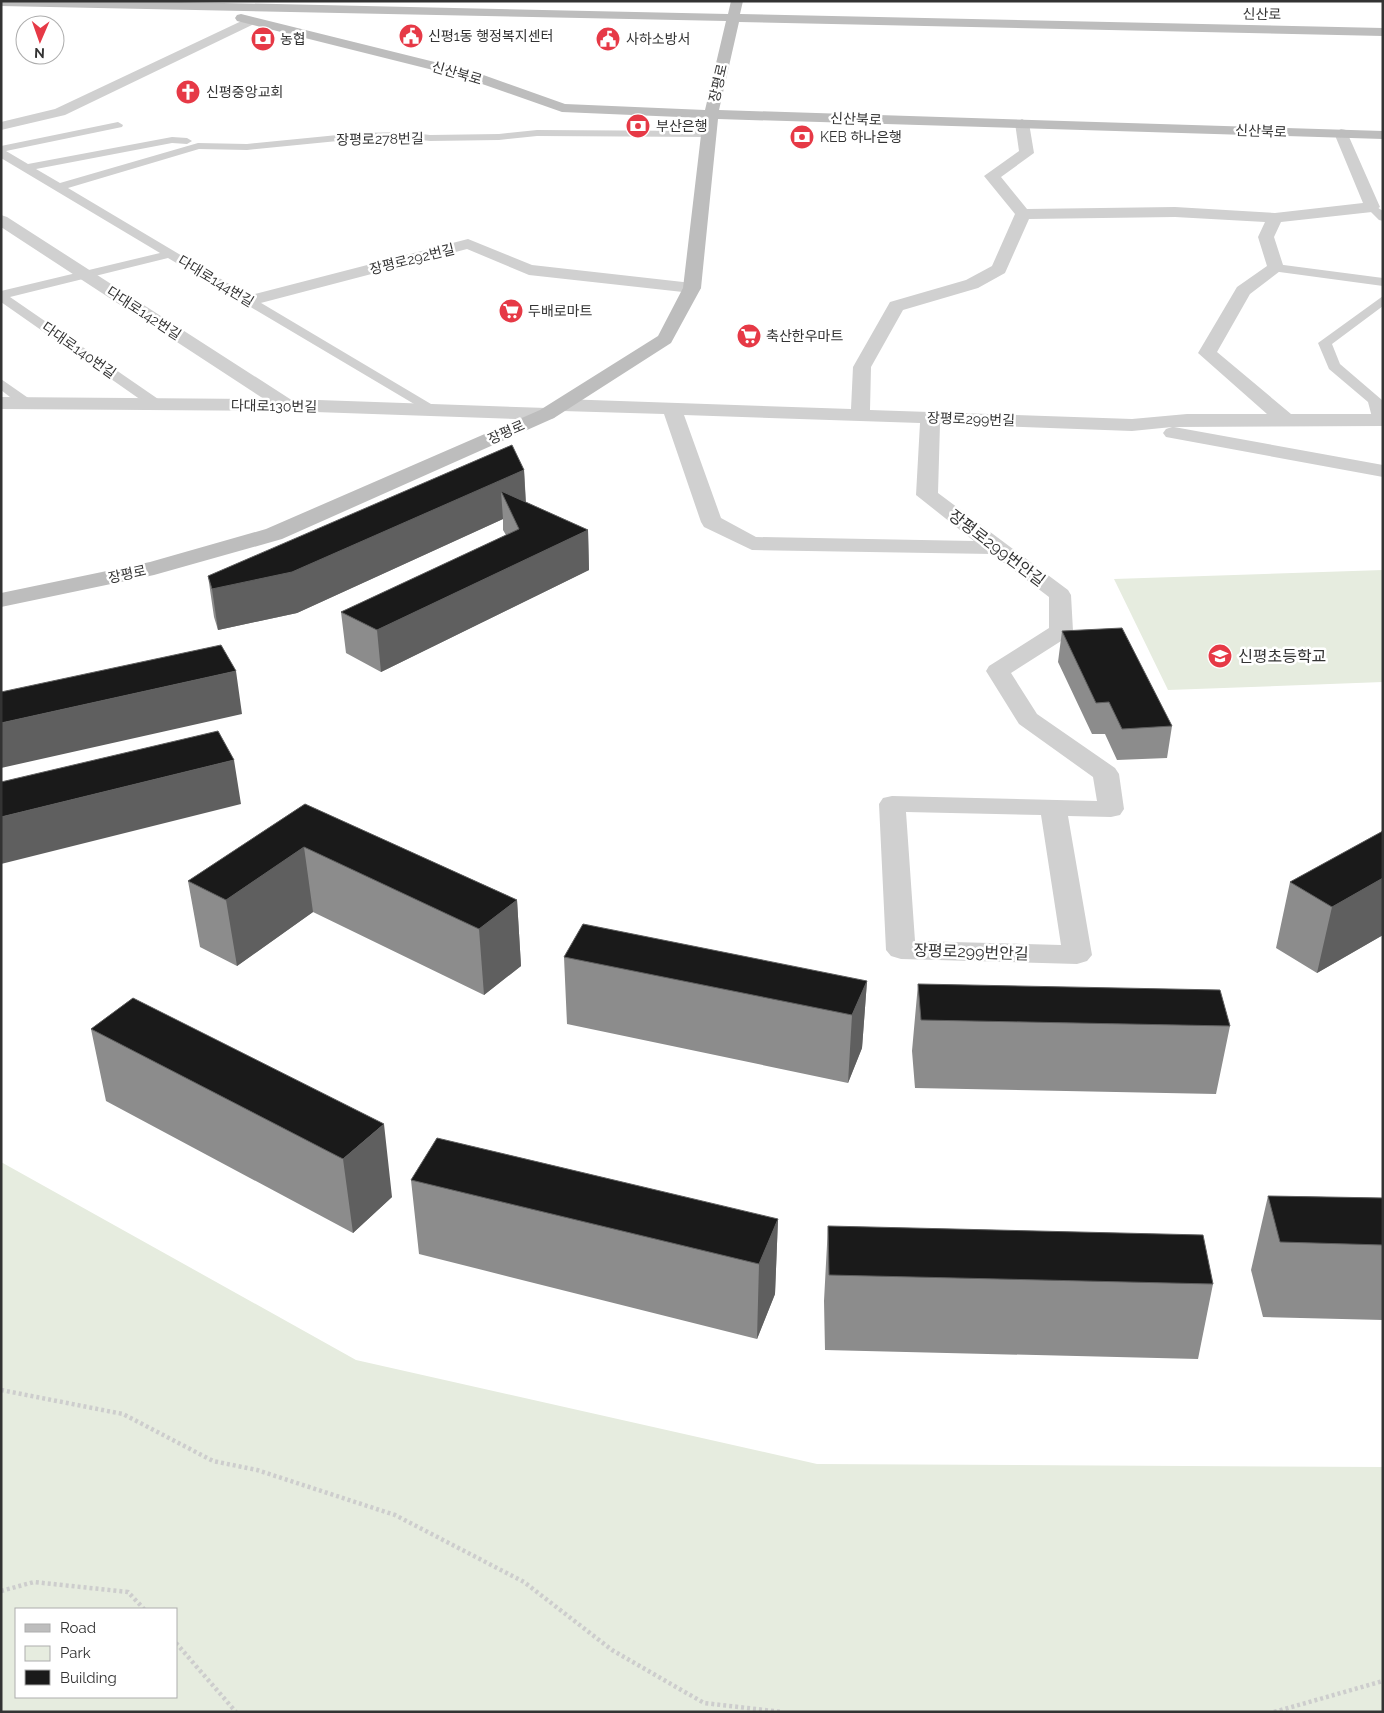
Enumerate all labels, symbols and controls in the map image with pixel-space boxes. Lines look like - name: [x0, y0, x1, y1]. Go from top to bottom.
- street label: 신산로: [1243, 6, 1282, 22]
- north arrow: [15, 15, 65, 65]
- public building icon: 신평1동 행정복지센터: [398, 23, 424, 49]
- bank icon: 농협: [250, 26, 276, 52]
- public building icon: 사하소방서: [595, 26, 621, 52]
- place label: 신평1동 행정복지센터: [428, 28, 553, 44]
- place label: 농협: [280, 31, 306, 47]
- place label: 사하소방서: [626, 31, 690, 47]
- text: N: [34, 45, 45, 61]
- street label: 신산북로: [430, 58, 484, 88]
- street label: 장평로: [706, 62, 730, 104]
- church icon: 신평중앙교회: [175, 79, 201, 105]
- place label: 신평중앙교회: [206, 84, 283, 100]
- street label: 신산북로: [830, 110, 882, 128]
- bank icon: 부산은행: [625, 113, 651, 139]
- place label: 부산은행: [656, 118, 708, 134]
- street label: 신산북로: [1235, 122, 1287, 140]
- bank icon: KEB 하나은행: [789, 124, 815, 150]
- place label: KEB 하나은행: [820, 129, 902, 145]
- street label: 장평로278번길: [336, 130, 424, 148]
- street label: 장평로292번길: [368, 241, 456, 277]
- street label: 다대로144번길: [175, 252, 257, 310]
- street label: 다대로142번길: [104, 283, 184, 343]
- supermarket icon: 두배로마트: [498, 298, 524, 324]
- place label: 두배로마트: [528, 303, 593, 319]
- street label: 다대로140번길: [39, 319, 119, 381]
- supermarket icon: 축산한우마트: [736, 323, 762, 349]
- place label: 축산한우마트: [766, 328, 843, 344]
- street label: 다대로130번길: [231, 397, 317, 415]
- street label: 장평로299번길: [927, 409, 1015, 429]
- street label: 장평로: [485, 417, 527, 447]
- street label: 장평로299번안길: [945, 506, 1049, 590]
- street label: 장평로: [106, 562, 148, 586]
- school or university icon: 신평초등학교: [1207, 643, 1233, 669]
- place label: 신평초등학교: [1238, 647, 1326, 666]
- street label: 장평로299번안길: [913, 940, 1029, 964]
- legend: [15, 1608, 178, 1698]
- text: Road: [60, 1619, 96, 1637]
- text: Park: [60, 1644, 91, 1662]
- text: Building: [60, 1669, 117, 1687]

